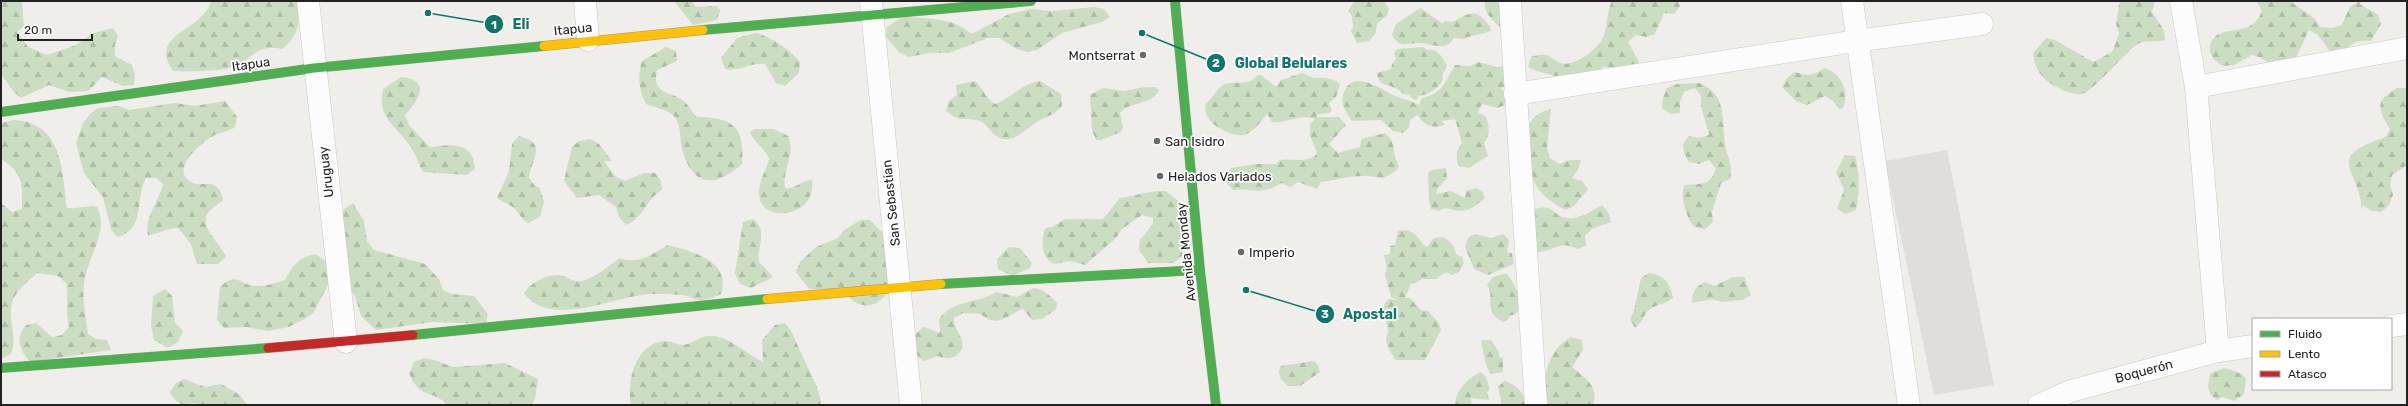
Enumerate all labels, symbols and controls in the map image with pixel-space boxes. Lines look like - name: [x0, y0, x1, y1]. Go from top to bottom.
- callout: Eli: [484, 11, 537, 37]
- scale bar: [18, 16, 92, 42]
- text: Eli: [513, 16, 529, 33]
- text: 1: [491, 18, 497, 32]
- street label: Itapua: [553, 20, 593, 38]
- text: 20 m: [24, 23, 52, 37]
- place label: Montserrat: [1068, 48, 1135, 63]
- marker: Montserrat: [1138, 50, 1148, 60]
- callout: Global Belulares: [1206, 50, 1355, 76]
- street label: Itapua: [231, 54, 271, 74]
- text: Global Belulares: [1235, 55, 1347, 72]
- text: 2: [1212, 56, 1220, 70]
- place label: San Isidro: [1165, 134, 1225, 149]
- marker: San Isidro: [1152, 136, 1162, 146]
- street label: Uruguay: [315, 145, 338, 199]
- street label: San Sebastian: [879, 159, 903, 247]
- place label: Helados Variados: [1168, 169, 1272, 184]
- marker: Helados Variados: [1155, 171, 1165, 181]
- street label: Avenida Monday: [1173, 202, 1199, 302]
- place label: Imperio: [1249, 245, 1295, 260]
- marker: Imperio: [1236, 247, 1246, 257]
- callout: Apostal: [1315, 301, 1405, 327]
- text: Apostal: [1343, 306, 1397, 323]
- text: 3: [1321, 307, 1329, 321]
- legend: [2252, 318, 2392, 390]
- text: Fluido: [2288, 327, 2322, 341]
- text: Lento: [2288, 347, 2320, 361]
- street label: Boquerón: [2113, 356, 2175, 386]
- text: Atasco: [2288, 367, 2327, 381]

